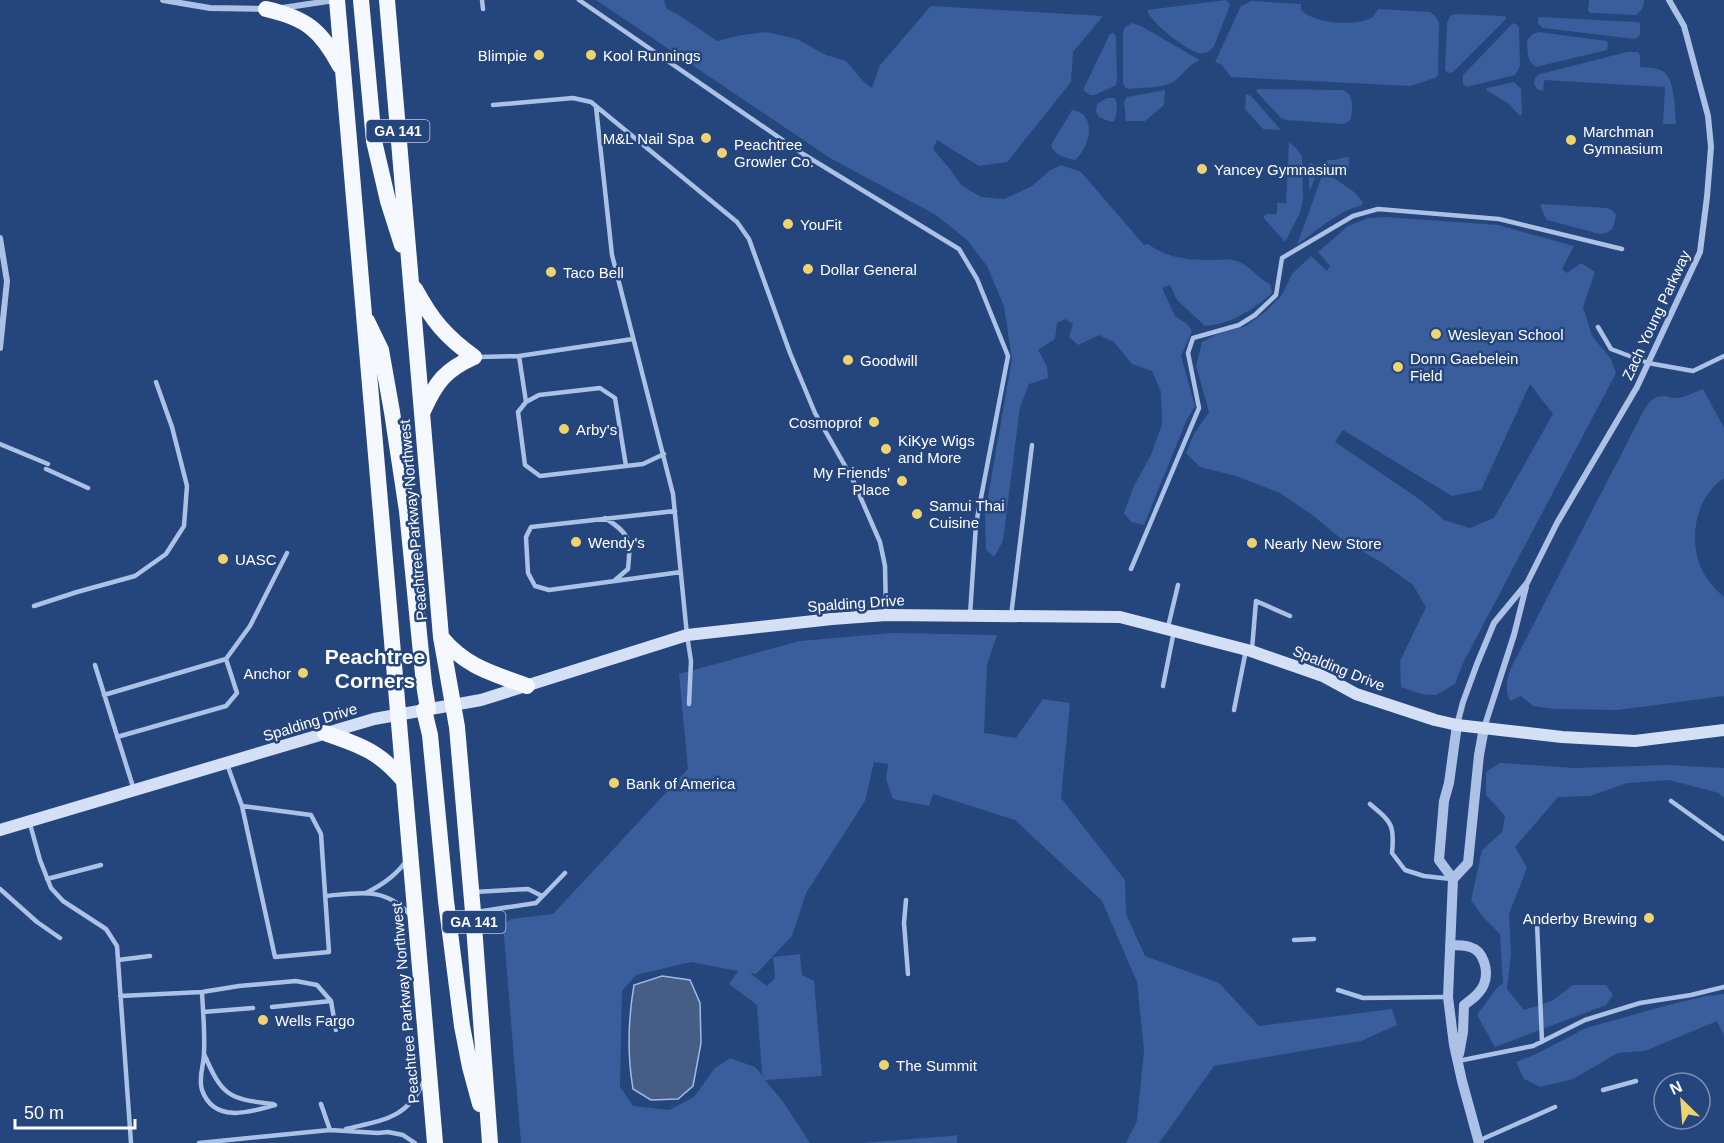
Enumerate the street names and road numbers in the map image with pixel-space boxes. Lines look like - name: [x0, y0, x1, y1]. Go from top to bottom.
- road number: GA 141: [366, 120, 430, 142]
- street label: Zach Young Parkway: [1619, 247, 1694, 382]
- street label: Peachtree Parkway Northwest: [396, 418, 430, 621]
- street label: Spalding Drive: [807, 591, 905, 615]
- street label: Spalding Drive: [1291, 642, 1387, 694]
- street label: Spalding Drive: [261, 700, 359, 744]
- street label: Peachtree Parkway Northwest: [388, 901, 422, 1104]
- road number: GA 141: [442, 911, 506, 933]

